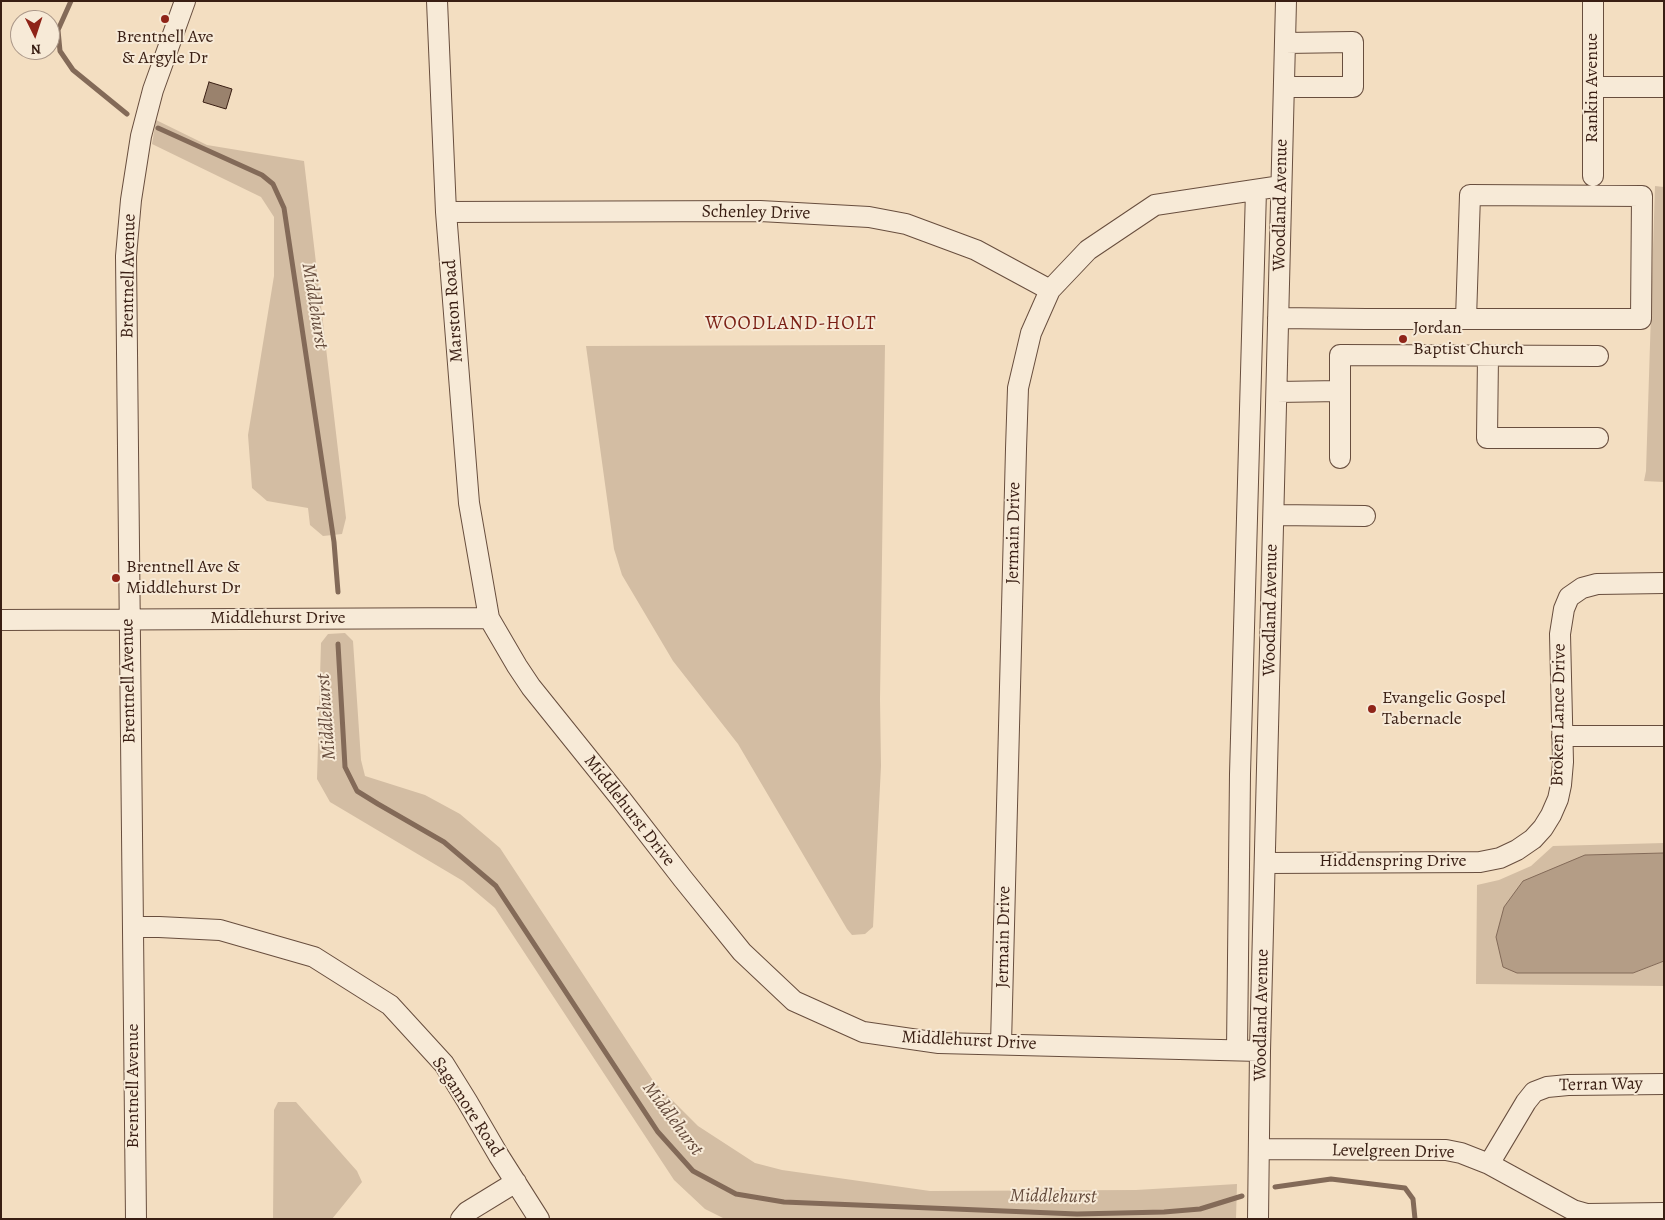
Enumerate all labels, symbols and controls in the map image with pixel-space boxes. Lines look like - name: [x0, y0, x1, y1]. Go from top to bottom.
- north arrow: [10, 10, 60, 60]
- marker: Brentnell Ave & Argyle Dr: [159, 13, 171, 25]
- place label: Brentnell Ave & Argyle Dr: [116, 27, 214, 70]
- street label: Rankin Avenue: [1582, 33, 1604, 143]
- text: N: [30, 40, 42, 59]
- street label: Woodland Avenue: [1269, 139, 1293, 271]
- street label: Schenley Drive: [701, 201, 811, 225]
- street label: Brentnell Avenue: [117, 213, 141, 339]
- street label: Marston Road: [440, 259, 468, 363]
- water label: Middlehurst: [296, 262, 332, 350]
- district label: WOODLAND-HOLT: [704, 313, 878, 335]
- place label: Jordan Baptist Church: [1413, 318, 1524, 360]
- marker: Jordan Baptist Church: [1397, 333, 1409, 345]
- street label: Jermain Drive: [1002, 482, 1026, 584]
- street label: Woodland Avenue: [1259, 544, 1283, 676]
- place label: Brentnell Ave & Middlehurst Dr: [126, 557, 240, 600]
- marker: Brentnell Ave & Middlehurst Dr: [110, 572, 122, 584]
- street label: Middlehurst Drive: [210, 608, 346, 630]
- street label: Brentnell Avenue: [117, 618, 141, 744]
- street label: Broken Lance Drive: [1547, 643, 1571, 787]
- water label: Middlehurst: [313, 673, 341, 761]
- place label: Evangelic Gospel Tabernacle: [1382, 688, 1506, 731]
- marker: Evangelic Gospel Tabernacle: [1366, 703, 1378, 715]
- street label: Middlehurst Drive: [579, 751, 679, 871]
- street label: Hiddenspring Drive: [1319, 851, 1467, 873]
- street label: Jermain Drive: [992, 886, 1016, 988]
- street label: Woodland Avenue: [1250, 949, 1274, 1081]
- street label: Brentnell Avenue: [123, 1023, 145, 1149]
- street label: Middlehurst Drive: [901, 1027, 1037, 1055]
- street label: Sagamore Road: [427, 1053, 507, 1161]
- street label: Terran Way: [1559, 1073, 1643, 1097]
- water label: Middlehurst: [637, 1078, 707, 1160]
- street label: Levelgreen Drive: [1331, 1140, 1455, 1164]
- water label: Middlehurst: [1010, 1185, 1096, 1209]

